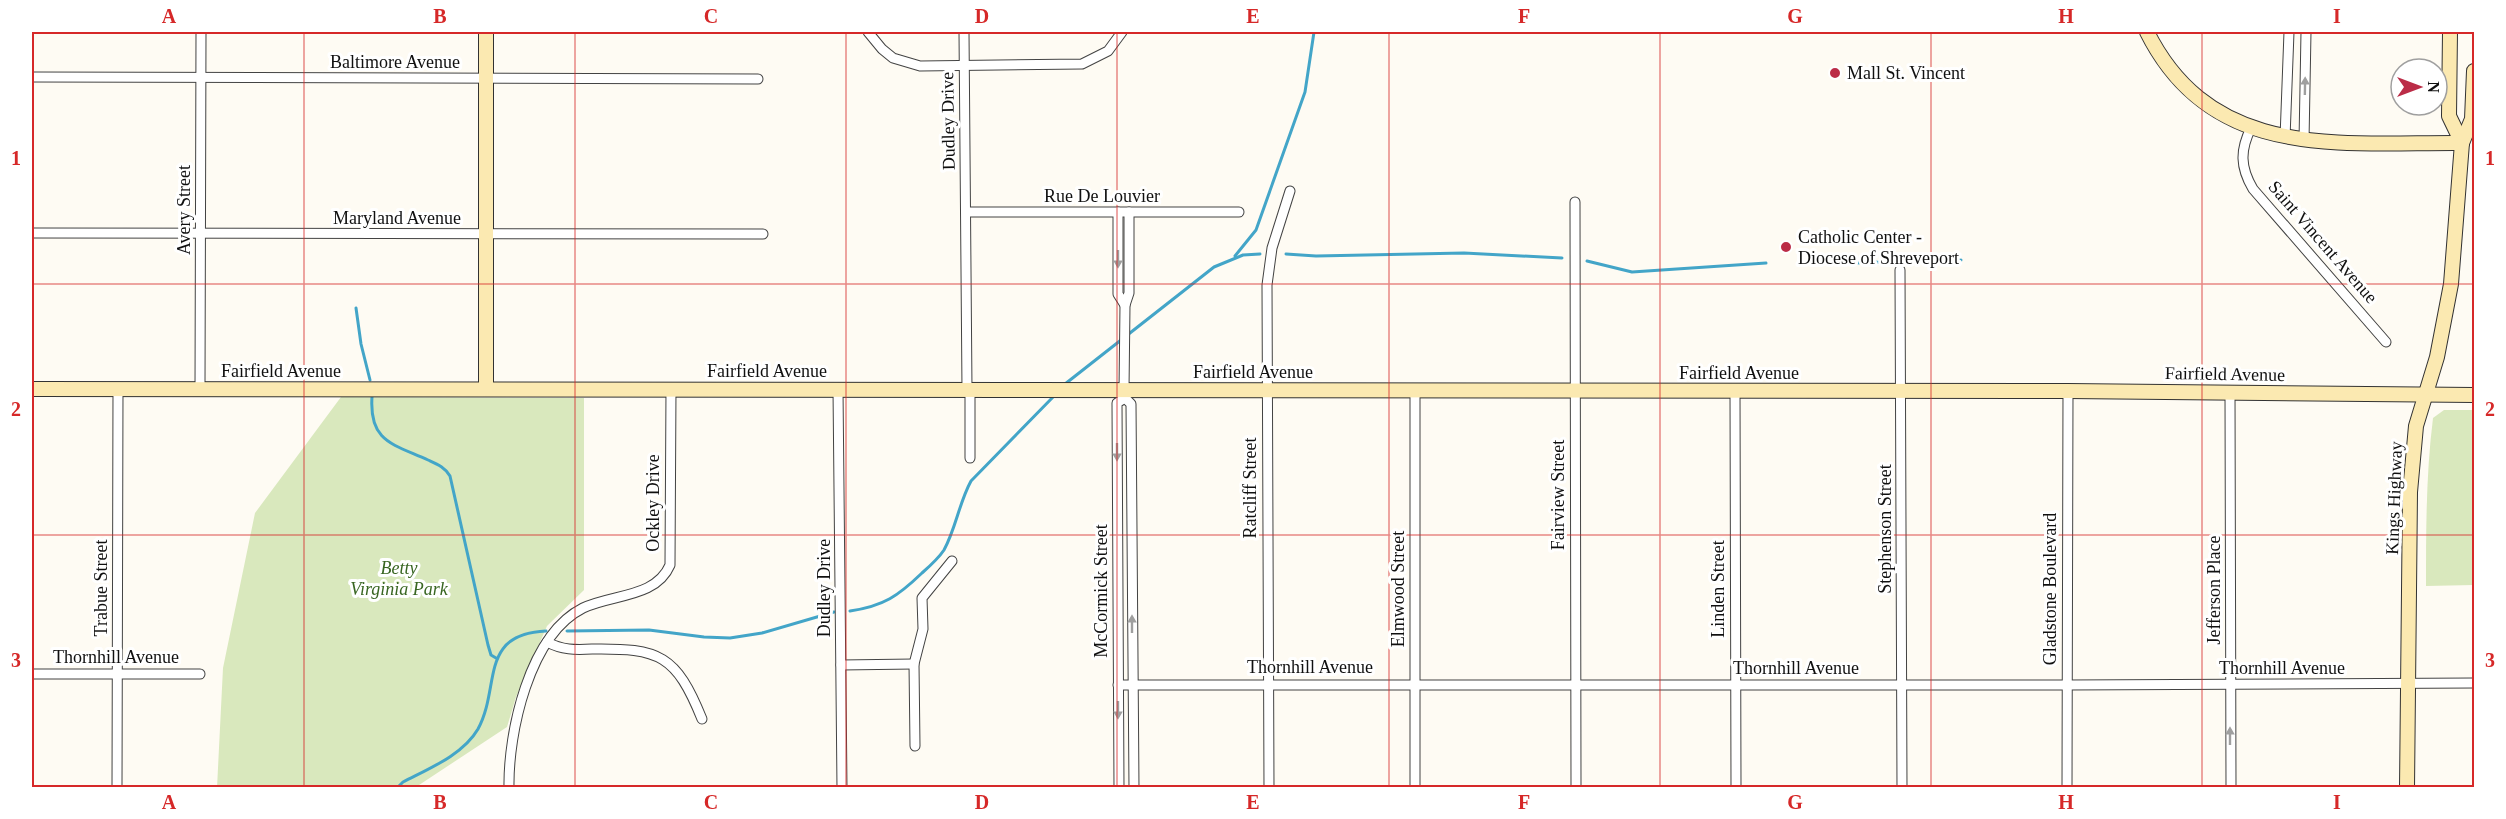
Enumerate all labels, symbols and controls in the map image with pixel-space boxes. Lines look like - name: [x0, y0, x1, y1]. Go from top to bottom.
- text: A: [162, 5, 177, 27]
- text: B: [433, 5, 447, 27]
- text: C: [704, 5, 718, 27]
- text: D: [975, 5, 989, 27]
- text: E: [1246, 5, 1260, 27]
- text: F: [1518, 5, 1530, 27]
- text: G: [1787, 5, 1803, 27]
- text: H: [2058, 5, 2074, 27]
- text: I: [2333, 5, 2341, 27]
- street label: Baltimore Avenue: [330, 52, 460, 72]
- north arrow: [2389, 57, 2449, 117]
- place label: Mall St. Vincent: [1847, 63, 1965, 83]
- marker: Mall St. Vincent: [1828, 66, 1842, 80]
- street label: Dudley Drive: [937, 72, 959, 170]
- one-way arrow: [2300, 77, 2309, 96]
- text: N: [2425, 81, 2442, 93]
- text: 1: [11, 147, 21, 169]
- text: 1: [2485, 147, 2495, 169]
- street label: Avery Street: [174, 165, 194, 255]
- street label: Saint Vincent Avenue: [2265, 177, 2381, 307]
- street label: Rue De Louvier: [1044, 186, 1160, 206]
- street label: Maryland Avenue: [333, 208, 461, 228]
- place label: Catholic Center - Diocese of Shreveport: [1798, 227, 1959, 268]
- marker: Catholic Center - Diocese of Shreveport: [1779, 240, 1793, 254]
- one-way arrow: [1113, 250, 1123, 269]
- street label: Fairfield Avenue: [221, 361, 341, 381]
- street label: Fairfield Avenue: [707, 361, 827, 381]
- street label: Fairfield Avenue: [1193, 362, 1313, 382]
- street label: Fairfield Avenue: [1679, 363, 1799, 383]
- street label: Fairfield Avenue: [2165, 363, 2285, 385]
- text: 2: [11, 398, 21, 420]
- text: 2: [2485, 398, 2495, 420]
- street label: Ratcliff Street: [1240, 437, 1260, 539]
- street label: Fairview Street: [1548, 440, 1568, 550]
- street label: Kings Highway: [2382, 441, 2406, 555]
- one-way arrow: [1112, 443, 1122, 462]
- street label: Ockley Drive: [643, 454, 663, 552]
- street label: Stephenson Street: [1875, 464, 1895, 594]
- street label: Gladstone Boulevard: [2040, 513, 2060, 665]
- street label: McCormick Street: [1091, 524, 1111, 658]
- street label: Elmwood Street: [1388, 531, 1408, 647]
- street label: Jefferson Place: [2204, 535, 2224, 645]
- street label: Dudley Drive: [814, 539, 834, 637]
- street label: Trabue Street: [91, 540, 111, 636]
- street label: Linden Street: [1708, 540, 1728, 638]
- park label: Betty Virginia Park: [350, 558, 449, 599]
- one-way arrow: [1127, 615, 1137, 634]
- street label: Thornhill Avenue: [53, 647, 179, 667]
- text: 3: [11, 649, 21, 671]
- text: 3: [2485, 649, 2495, 671]
- street label: Thornhill Avenue: [1247, 657, 1373, 677]
- street label: Thornhill Avenue: [1733, 658, 1859, 678]
- street label: Thornhill Avenue: [2219, 658, 2345, 678]
- one-way arrow: [1113, 701, 1123, 720]
- one-way arrow: [2226, 726, 2235, 745]
- text: A: [162, 791, 177, 813]
- text: B: [433, 791, 447, 813]
- text: C: [704, 791, 718, 813]
- text: D: [975, 791, 989, 813]
- text: E: [1246, 791, 1260, 813]
- text: F: [1518, 791, 1530, 813]
- text: G: [1787, 791, 1803, 813]
- text: H: [2058, 791, 2074, 813]
- text: I: [2333, 791, 2341, 813]

